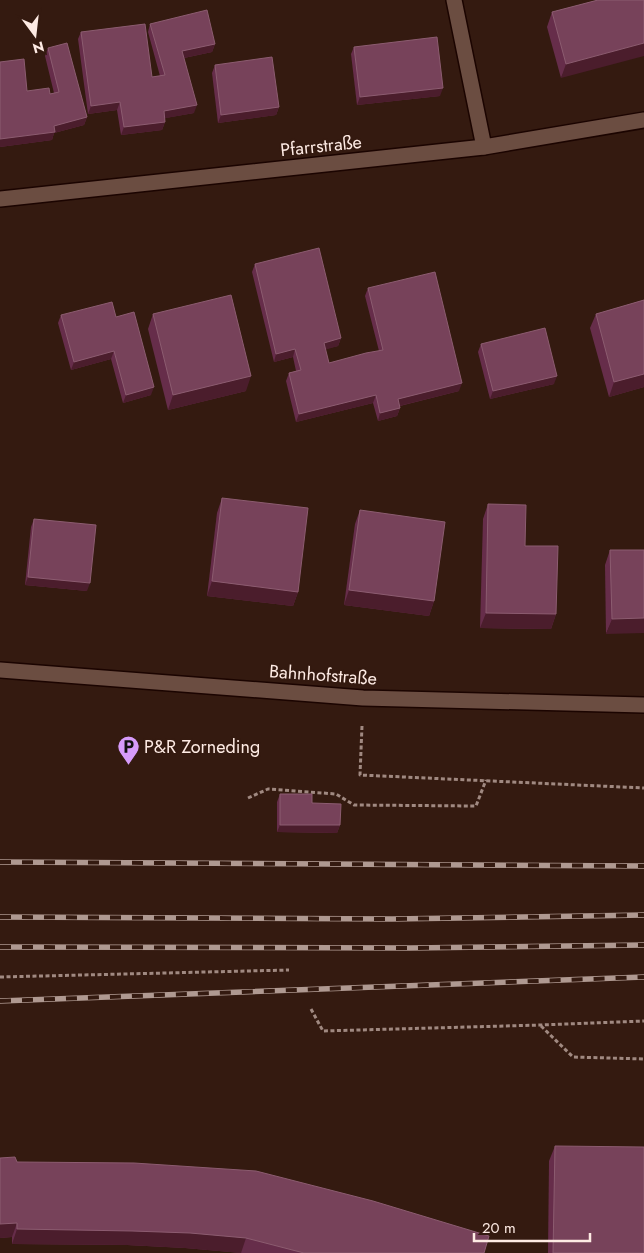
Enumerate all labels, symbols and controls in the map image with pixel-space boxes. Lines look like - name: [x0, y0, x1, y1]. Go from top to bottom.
- north arrow: [10, 10, 60, 60]
- text: N: [30, 36, 46, 59]
- street label: Pfarrstraße: [279, 129, 363, 163]
- street label: Bahnhofstraße: [268, 658, 378, 692]
- place label: P&R Zorneding: [144, 734, 260, 760]
- parking icon: P&R Zorneding: [116, 735, 140, 766]
- scale bar: [474, 1210, 590, 1242]
- text: 20 m: [482, 1217, 516, 1239]

